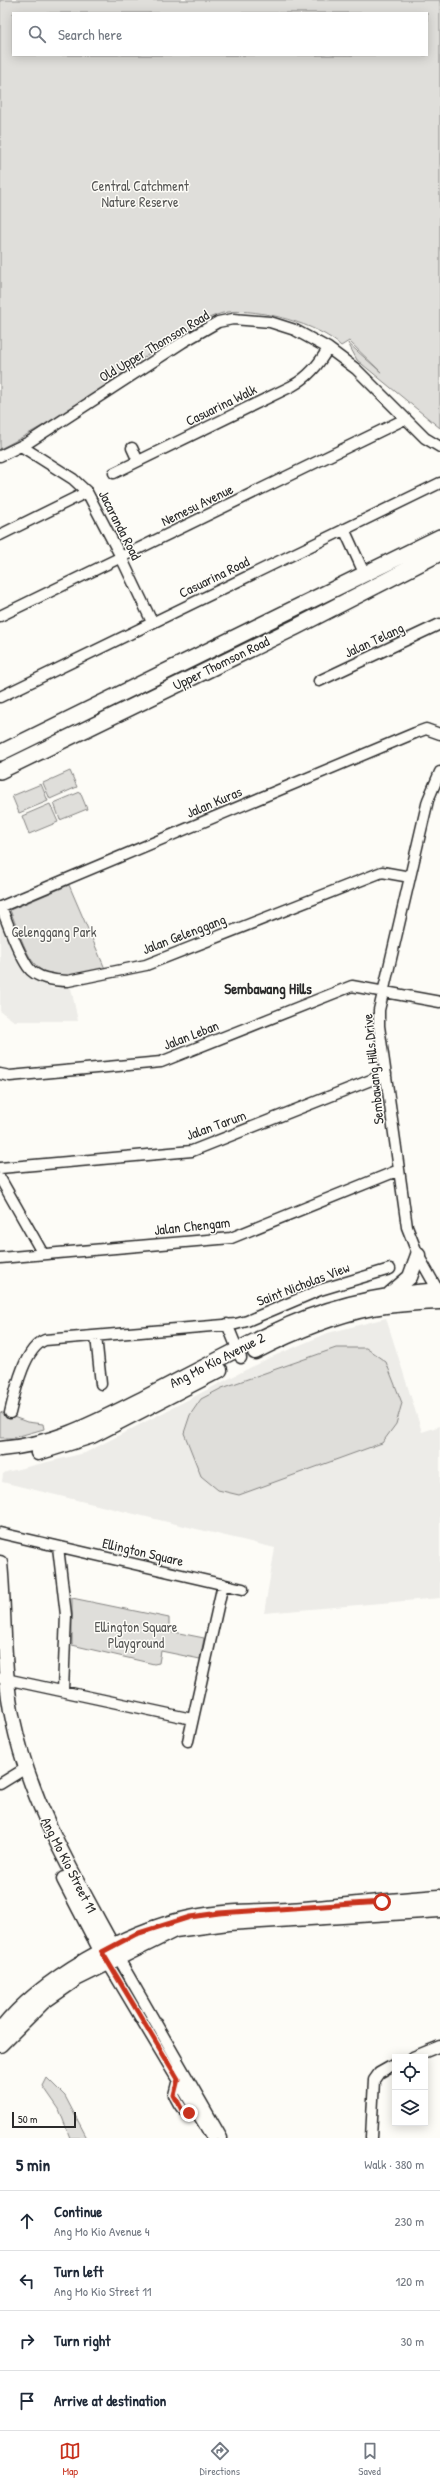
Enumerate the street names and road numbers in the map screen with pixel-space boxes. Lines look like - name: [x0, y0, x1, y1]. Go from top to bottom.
- street label: Old Upper Thomson Road: [95, 305, 213, 387]
- street label: Casuarina Walk: [182, 379, 260, 430]
- street label: Nemesu Avenue: [158, 479, 236, 530]
- street label: Jacaranda Road: [95, 487, 146, 563]
- street label: Casuarina Road: [175, 551, 253, 602]
- street label: Jalan Telang: [341, 618, 407, 662]
- street label: Upper Thomson Road: [169, 631, 273, 695]
- street label: Jalan Kuras: [183, 781, 244, 822]
- street label: Jalan Gelenggang: [139, 909, 229, 959]
- street label: Sembawang Hills Drive: [357, 1012, 389, 1125]
- street label: Jalan Leban: [160, 1015, 221, 1054]
- street label: Jalan Tarum: [183, 1105, 248, 1144]
- street label: Jalan Chengam: [153, 1212, 231, 1240]
- street label: Saint Nicholas View: [254, 1257, 352, 1310]
- street label: Ang Mo Kio Avenue 2: [166, 1327, 268, 1393]
- street label: Ellington Square: [100, 1533, 186, 1571]
- street label: Ang Mo Kio Street 11: [36, 1814, 102, 1916]

